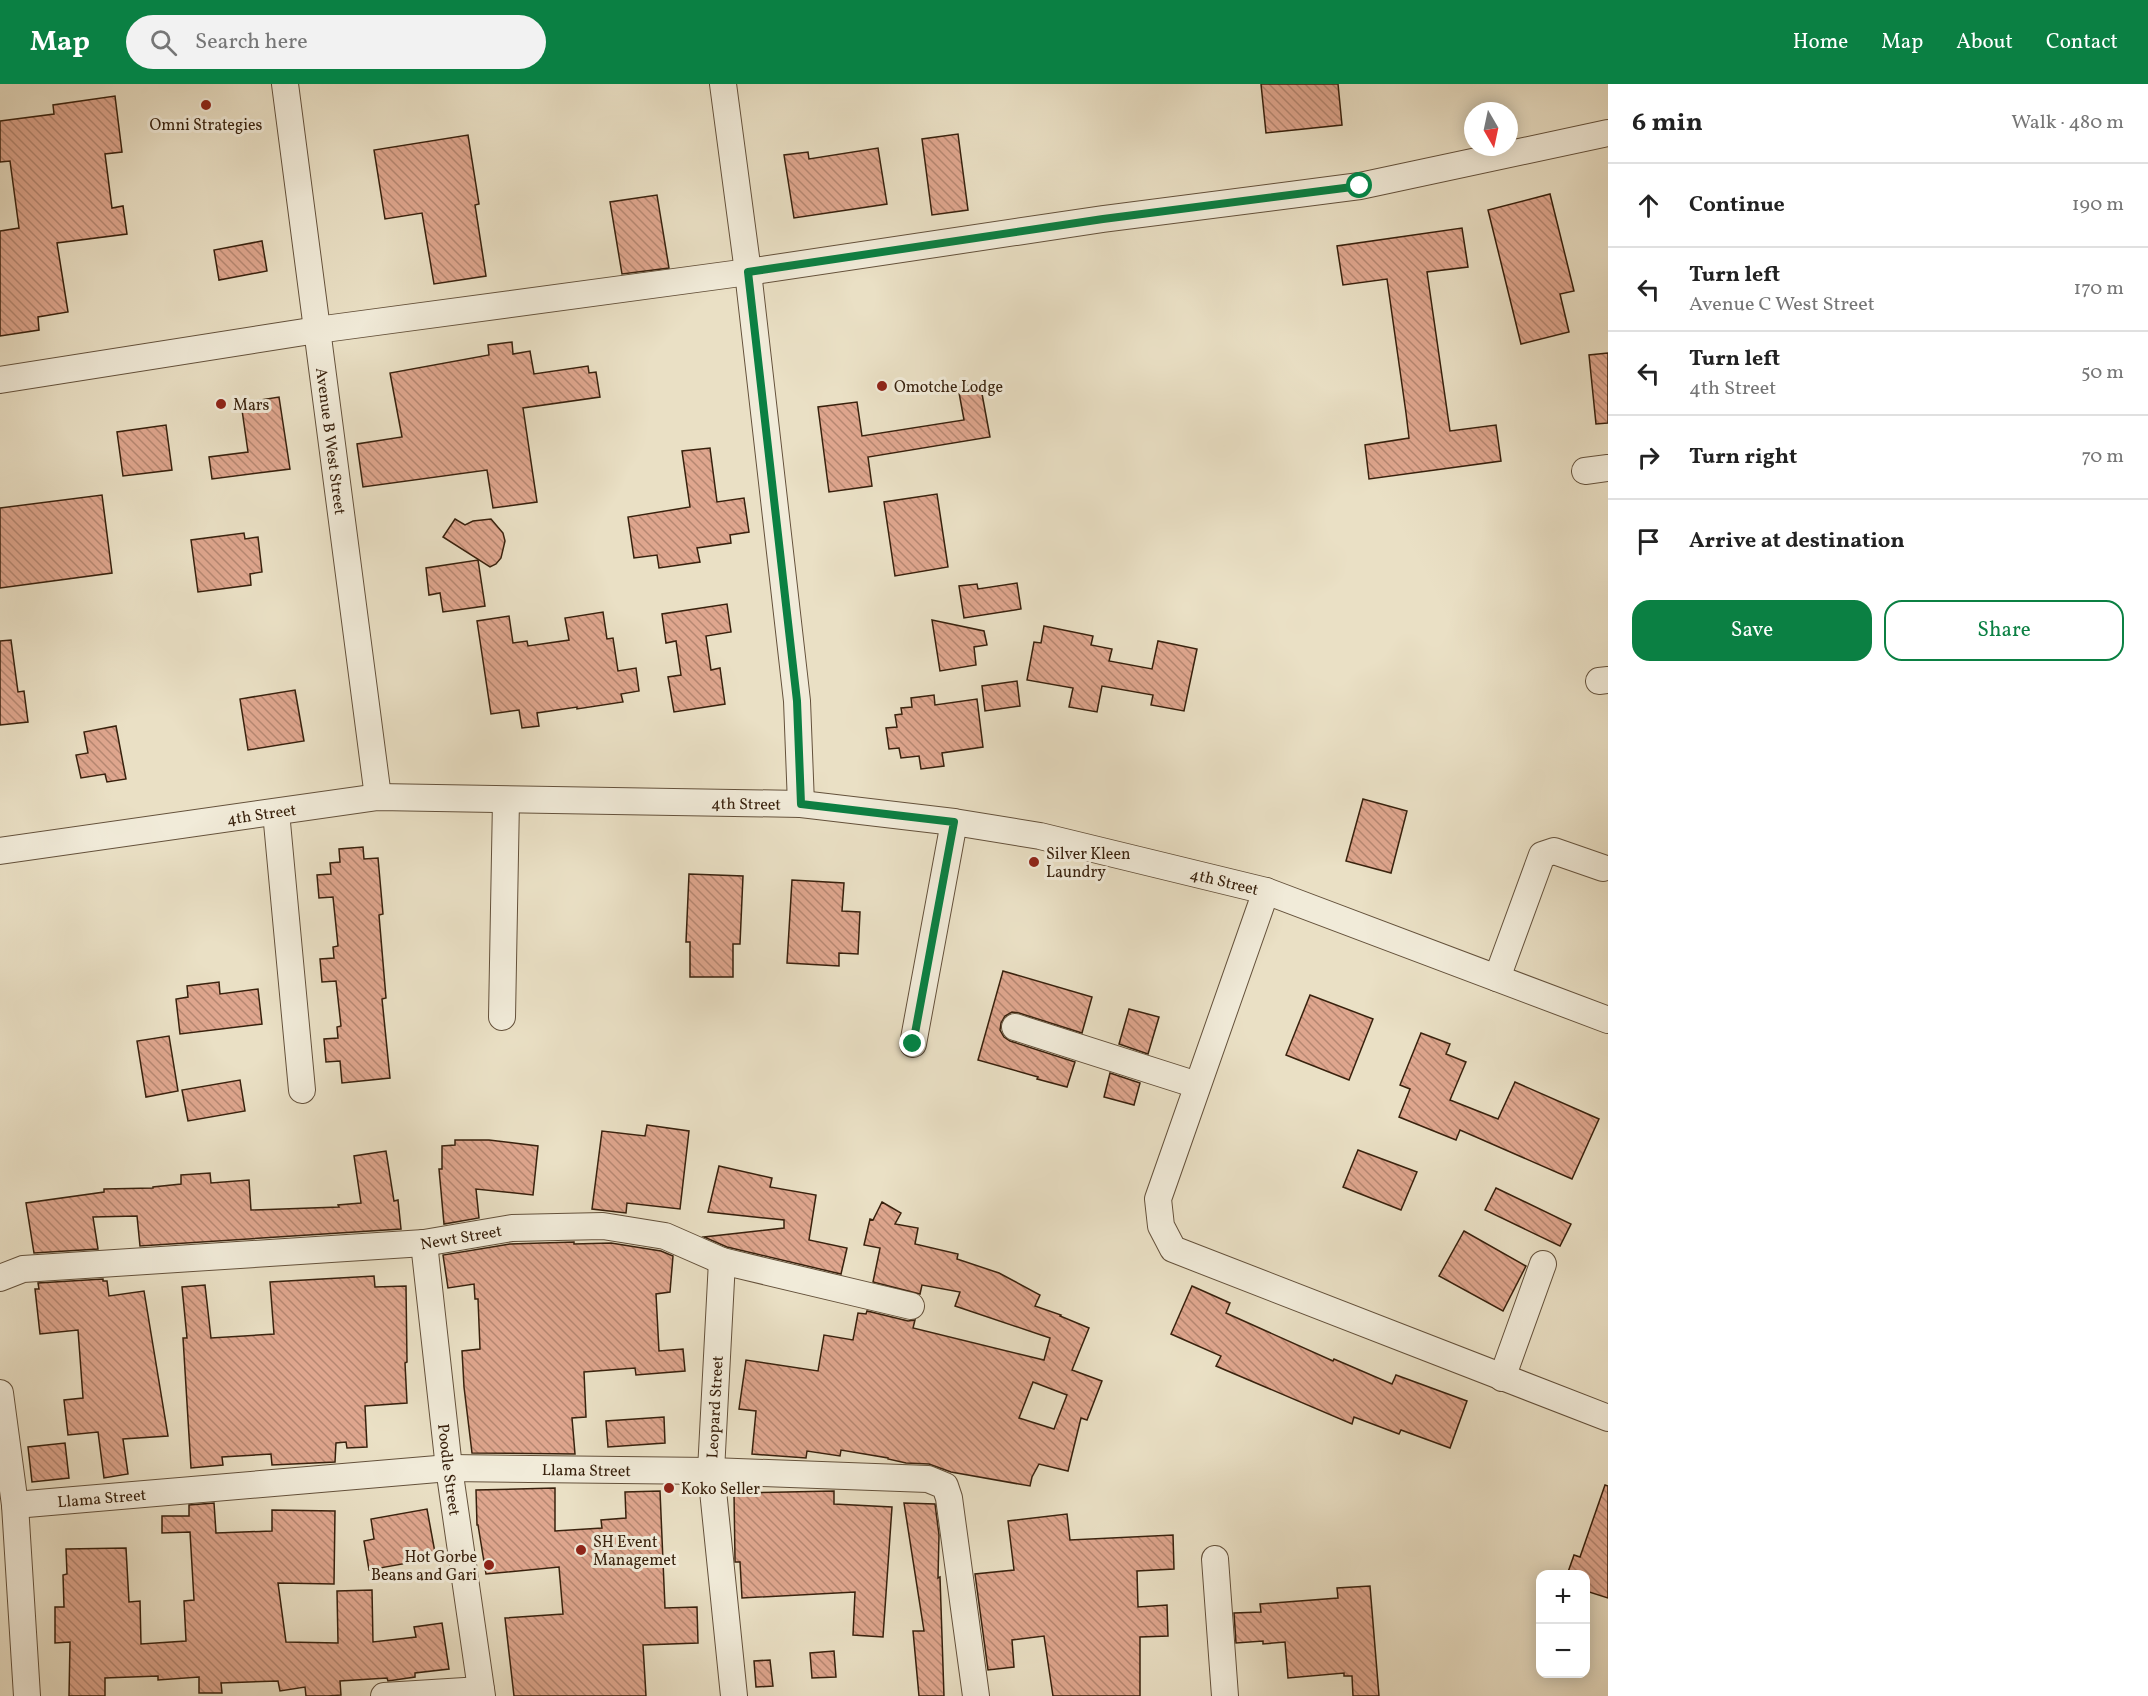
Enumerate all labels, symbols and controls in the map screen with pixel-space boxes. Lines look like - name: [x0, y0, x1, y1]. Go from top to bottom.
- search box: [126, 15, 546, 69]
- text: Map: [30, 23, 90, 62]
- icon: search: [147, 26, 180, 59]
- text: Search here: [195, 27, 308, 58]
- text: Home: [1793, 28, 1848, 57]
- text: Map: [1881, 28, 1923, 57]
- text: About: [1956, 28, 2013, 57]
- text: Contact: [2046, 28, 2118, 57]
- marker: Omni Strategies: [199, 98, 213, 112]
- north arrow: [1464, 102, 1518, 156]
- text: 6 min: [1632, 105, 1703, 141]
- text: Walk · 480 m: [2011, 109, 2124, 137]
- place label: Omni Strategies: [150, 115, 263, 137]
- route start: [1346, 172, 1372, 198]
- icon: ahead: [1632, 189, 1665, 222]
- text: Continue: [1689, 190, 1785, 221]
- text: 190 m: [2072, 191, 2124, 219]
- text: Turn left: [1689, 260, 1780, 291]
- icon: left: [1632, 273, 1665, 306]
- text: 170 m: [2074, 275, 2124, 303]
- text: Avenue C West Street: [1689, 291, 1875, 319]
- text: Turn left: [1689, 344, 1780, 375]
- icon: left: [1632, 357, 1665, 390]
- text: 50 m: [2081, 359, 2124, 387]
- street label: Avenue B West Street: [309, 366, 350, 517]
- text: 4th Street: [1689, 375, 1776, 403]
- place label: Omotche Lodge: [894, 377, 1003, 399]
- marker: Omotche Lodge: [875, 379, 889, 393]
- place label: Mars: [233, 395, 270, 417]
- marker: Mars: [214, 397, 228, 411]
- icon: right: [1632, 441, 1665, 474]
- text: Turn right: [1689, 442, 1797, 473]
- text: 70 m: [2081, 443, 2124, 471]
- icon: arrive: [1632, 525, 1665, 558]
- text: Arrive at destination: [1689, 526, 1905, 557]
- button: Save: [1632, 600, 1872, 661]
- button: Share: [1884, 600, 2124, 661]
- street label: 4th Street: [711, 794, 782, 817]
- street label: 4th Street: [225, 800, 298, 831]
- place label: Silver Kleen Laundry: [1046, 844, 1131, 884]
- marker: Silver Kleen Laundry: [1027, 855, 1041, 869]
- street label: 4th Street: [1187, 864, 1261, 902]
- route end: [899, 1030, 925, 1056]
- street label: Newt Street: [419, 1221, 504, 1256]
- street label: Leopard Street: [702, 1355, 730, 1459]
- street label: Poodle Street: [431, 1423, 465, 1518]
- street label: Llama Street: [542, 1460, 631, 1483]
- place label: Koko Seller: [681, 1479, 760, 1501]
- marker: Koko Seller: [662, 1481, 676, 1495]
- street label: Llama Street: [57, 1485, 148, 1514]
- place label: SH Event Managemet: [593, 1532, 677, 1572]
- marker: SH Event Managemet: [574, 1543, 588, 1557]
- place label: Hot Gorbe Beans and Gari: [371, 1547, 477, 1587]
- marker: Hot Gorbe Beans and Gari: [482, 1558, 496, 1572]
- map controls: [1536, 1570, 1590, 1678]
- button: +: [1536, 1570, 1590, 1624]
- button: −: [1536, 1624, 1590, 1678]

